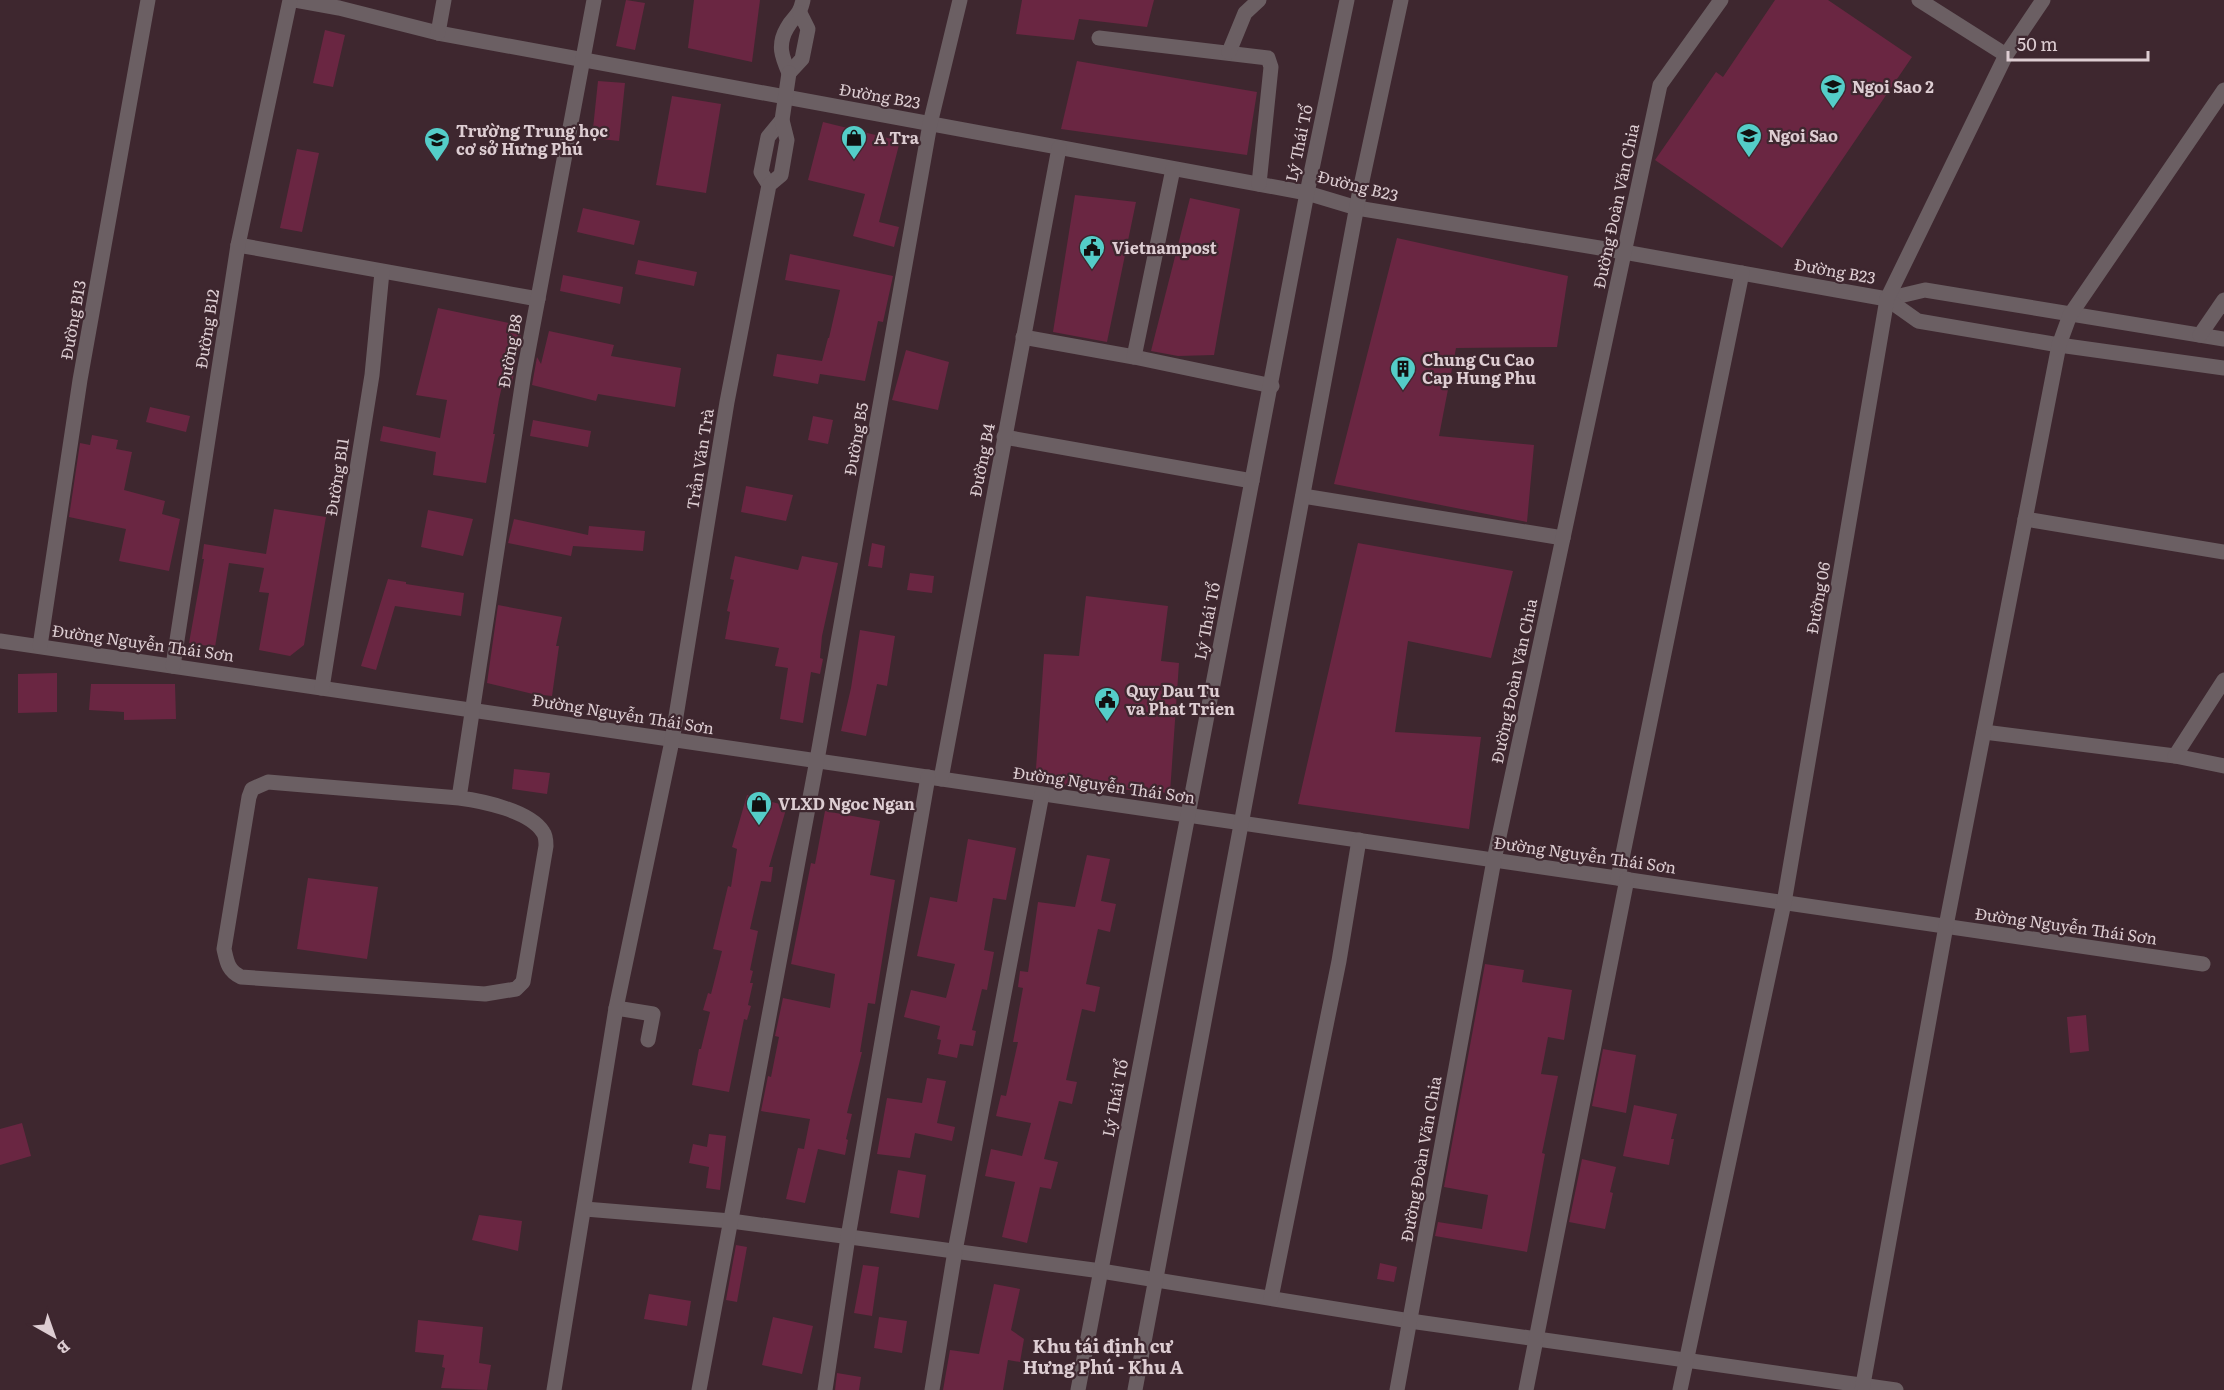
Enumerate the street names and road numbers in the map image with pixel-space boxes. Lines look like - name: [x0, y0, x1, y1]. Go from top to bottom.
- street label: Đường B23: [837, 76, 923, 114]
- street label: Lý Thái Tổ: [1278, 102, 1318, 184]
- street label: Đường Đoàn Văn Chia: [1586, 121, 1644, 290]
- street label: Đường B23: [1315, 163, 1401, 207]
- street label: Đường B23: [1792, 251, 1878, 289]
- street label: Đường B13: [53, 278, 91, 362]
- street label: Đường B12: [188, 287, 224, 370]
- street label: Đường B8: [491, 312, 527, 390]
- street label: Đường B5: [837, 400, 873, 477]
- street label: Trần Văn Trà: [679, 406, 719, 511]
- street label: Đường B4: [962, 421, 1000, 499]
- street label: Đường B11: [318, 436, 354, 518]
- street label: Đường 06: [1799, 559, 1835, 636]
- street label: Lý Thái Tổ: [1187, 580, 1225, 662]
- street label: Đường Đoàn Văn Chia: [1484, 596, 1542, 765]
- street label: Đường Nguyễn Thái Sơn: [50, 617, 236, 667]
- street label: Đường Nguyễn Thái Sơn: [530, 687, 716, 739]
- street label: Đường Nguyễn Thái Sơn: [1011, 759, 1197, 809]
- street label: Đường Nguyễn Thái Sơn: [1492, 829, 1678, 879]
- street label: Đường Nguyễn Thái Sơn: [1973, 900, 2159, 950]
- street label: Lý Thái Tổ: [1095, 1057, 1133, 1139]
- street label: Đường Đoàn Văn Chia: [1394, 1074, 1446, 1244]

